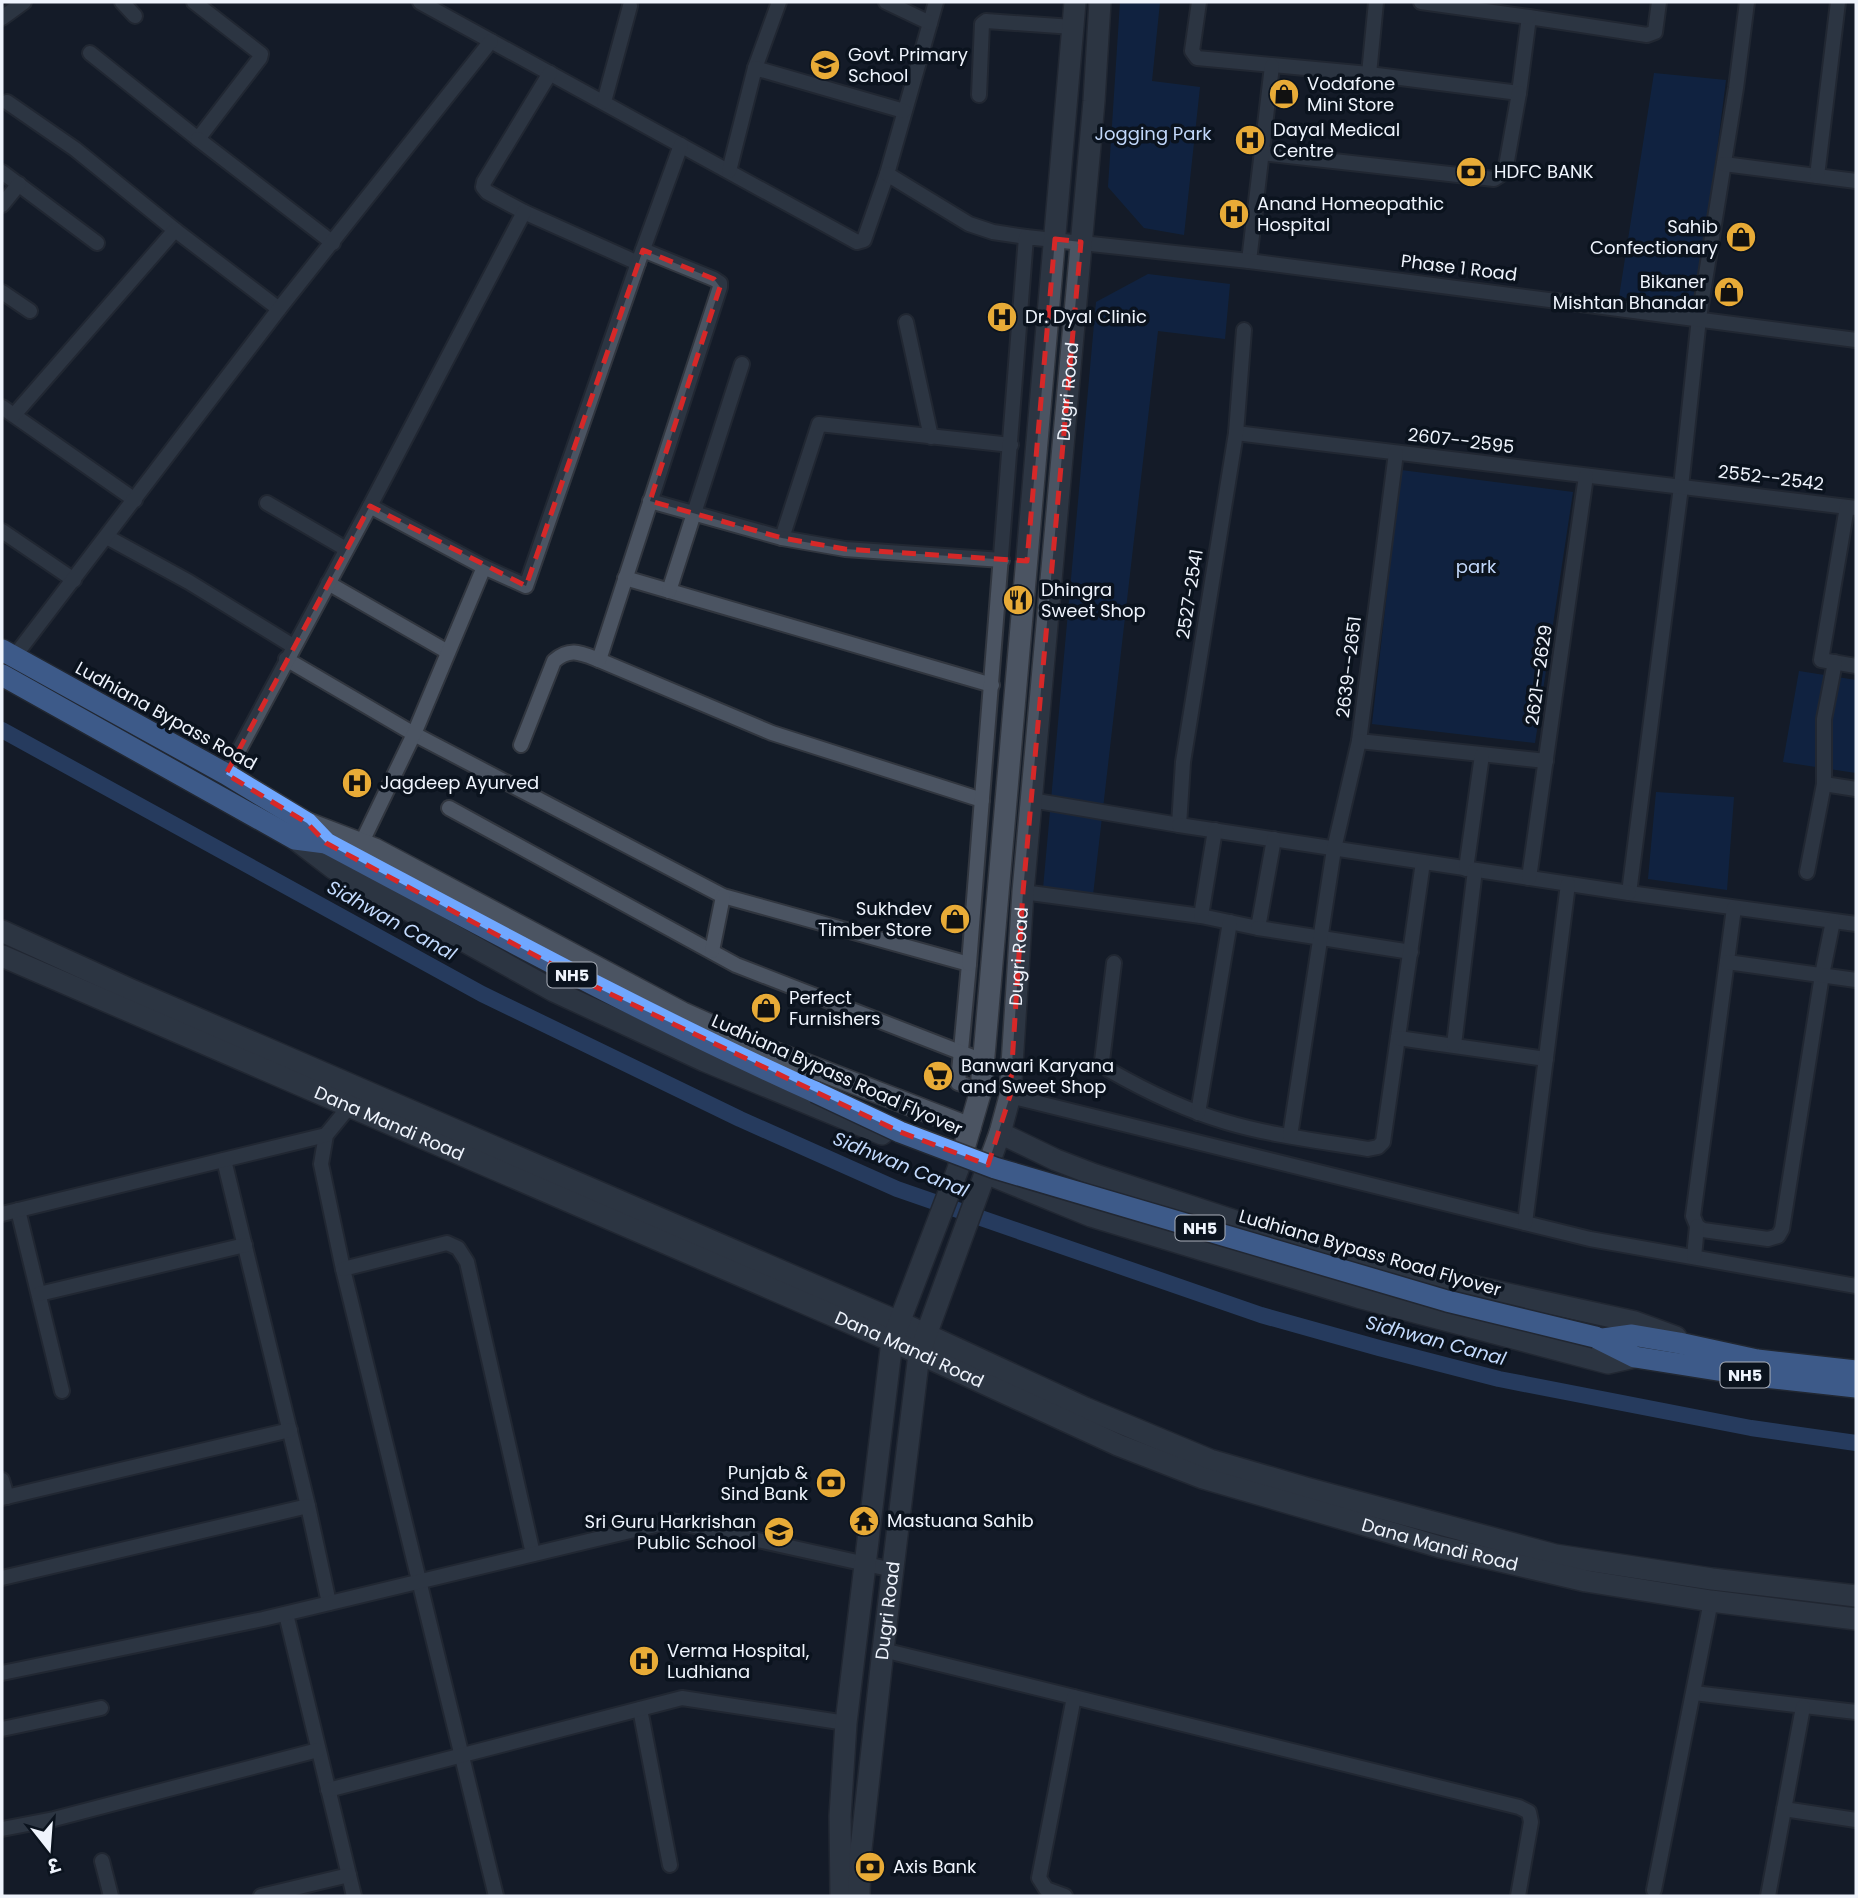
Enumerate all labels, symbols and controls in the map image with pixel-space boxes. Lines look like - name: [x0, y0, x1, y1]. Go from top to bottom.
- place label: Govt. Primary School: [848, 42, 968, 88]
- school or university icon: Govt. Primary School: [808, 48, 842, 82]
- place label: Vodafone Mini Store: [1307, 71, 1395, 117]
- shop icon: Vodafone Mini Store: [1267, 77, 1301, 111]
- place label: Dayal Medical Centre: [1273, 117, 1400, 163]
- park label: Jogging Park: [1095, 121, 1212, 146]
- hospital icon: Dayal Medical Centre: [1233, 123, 1267, 157]
- bank icon: HDFC BANK: [1454, 155, 1488, 189]
- place label: HDFC BANK: [1494, 159, 1594, 184]
- place label: Anand Homeopathic Hospital: [1257, 191, 1444, 237]
- hospital icon: Anand Homeopathic Hospital: [1217, 197, 1251, 231]
- place label: Sahib Confectionary: [1590, 214, 1718, 260]
- shop icon: Sahib Confectionary: [1724, 220, 1758, 254]
- street label: Phase 1 Road: [1400, 248, 1519, 287]
- place label: Bikaner Mishtan Bhandar: [1553, 269, 1706, 315]
- shop icon: Bikaner Mishtan Bhandar: [1712, 275, 1746, 309]
- hospital icon: Dr. Dyal Clinic: [985, 300, 1019, 334]
- place label: Dr. Dyal Clinic: [1025, 304, 1147, 329]
- street label: Dugri Road: [1051, 341, 1084, 442]
- street label: 2607--2595: [1406, 422, 1516, 459]
- street label: 2552--2542: [1717, 459, 1825, 496]
- street label: 2527-2541: [1170, 547, 1209, 641]
- park label: park: [1456, 554, 1497, 579]
- place label: Dhingra Sweet Shop: [1041, 577, 1146, 623]
- restaurant icon: Dhingra Sweet Shop: [1001, 583, 1035, 617]
- street label: 2639--2651: [1330, 615, 1367, 719]
- street label: 2621--2629: [1519, 623, 1558, 727]
- street label: Ludhiana Bypass Road: [71, 655, 262, 776]
- hospital icon: Jagdeep Ayurved: [340, 766, 374, 800]
- place label: Jagdeep Ayurved: [380, 770, 539, 795]
- water label: Sidhwan Canal: [322, 874, 462, 967]
- place label: Sukhdev Timber Store: [818, 896, 932, 942]
- shop icon: Sukhdev Timber Store: [938, 902, 972, 936]
- street label: Dugri Road: [1003, 906, 1034, 1007]
- road number: NH5: [548, 962, 596, 987]
- place label: Perfect Furnishers: [789, 985, 880, 1031]
- shop icon: Perfect Furnishers: [749, 991, 783, 1025]
- street label: Ludhiana Bypass Road Flyover: [708, 1008, 967, 1141]
- place label: Banwari Karyana and Sweet Shop: [961, 1053, 1114, 1099]
- supermarket icon: Banwari Karyana and Sweet Shop: [921, 1059, 955, 1093]
- street label: Dana Mandi Road: [311, 1080, 468, 1166]
- water label: Sidhwan Canal: [829, 1125, 973, 1204]
- street label: Ludhiana Bypass Road Flyover: [1236, 1203, 1505, 1302]
- road number: NH5: [1176, 1216, 1224, 1240]
- street label: Dana Mandi Road: [831, 1305, 988, 1394]
- water label: Sidhwan Canal: [1363, 1309, 1509, 1372]
- road number: NH5: [1720, 1362, 1770, 1387]
- place label: Punjab & Sind Bank: [721, 1460, 809, 1506]
- bank icon: Punjab & Sind Bank: [814, 1466, 848, 1500]
- temple icon: Mastuana Sahib: [847, 1504, 881, 1538]
- place label: Mastuana Sahib: [887, 1508, 1034, 1533]
- place label: Sri Guru Harkrishan Public School: [585, 1509, 756, 1555]
- street label: Dana Mandi Road: [1359, 1512, 1521, 1577]
- school or university icon: Sri Guru Harkrishan Public School: [762, 1515, 796, 1549]
- street label: Dugri Road: [869, 1560, 906, 1661]
- place label: Verma Hospital, Ludhiana: [667, 1638, 810, 1684]
- hospital icon: Verma Hospital, Ludhiana: [627, 1644, 661, 1678]
- north arrow: [14, 1814, 84, 1884]
- text: उ: [44, 1850, 64, 1880]
- bank icon: Axis Bank: [853, 1850, 887, 1884]
- place label: Axis Bank: [893, 1854, 977, 1879]

